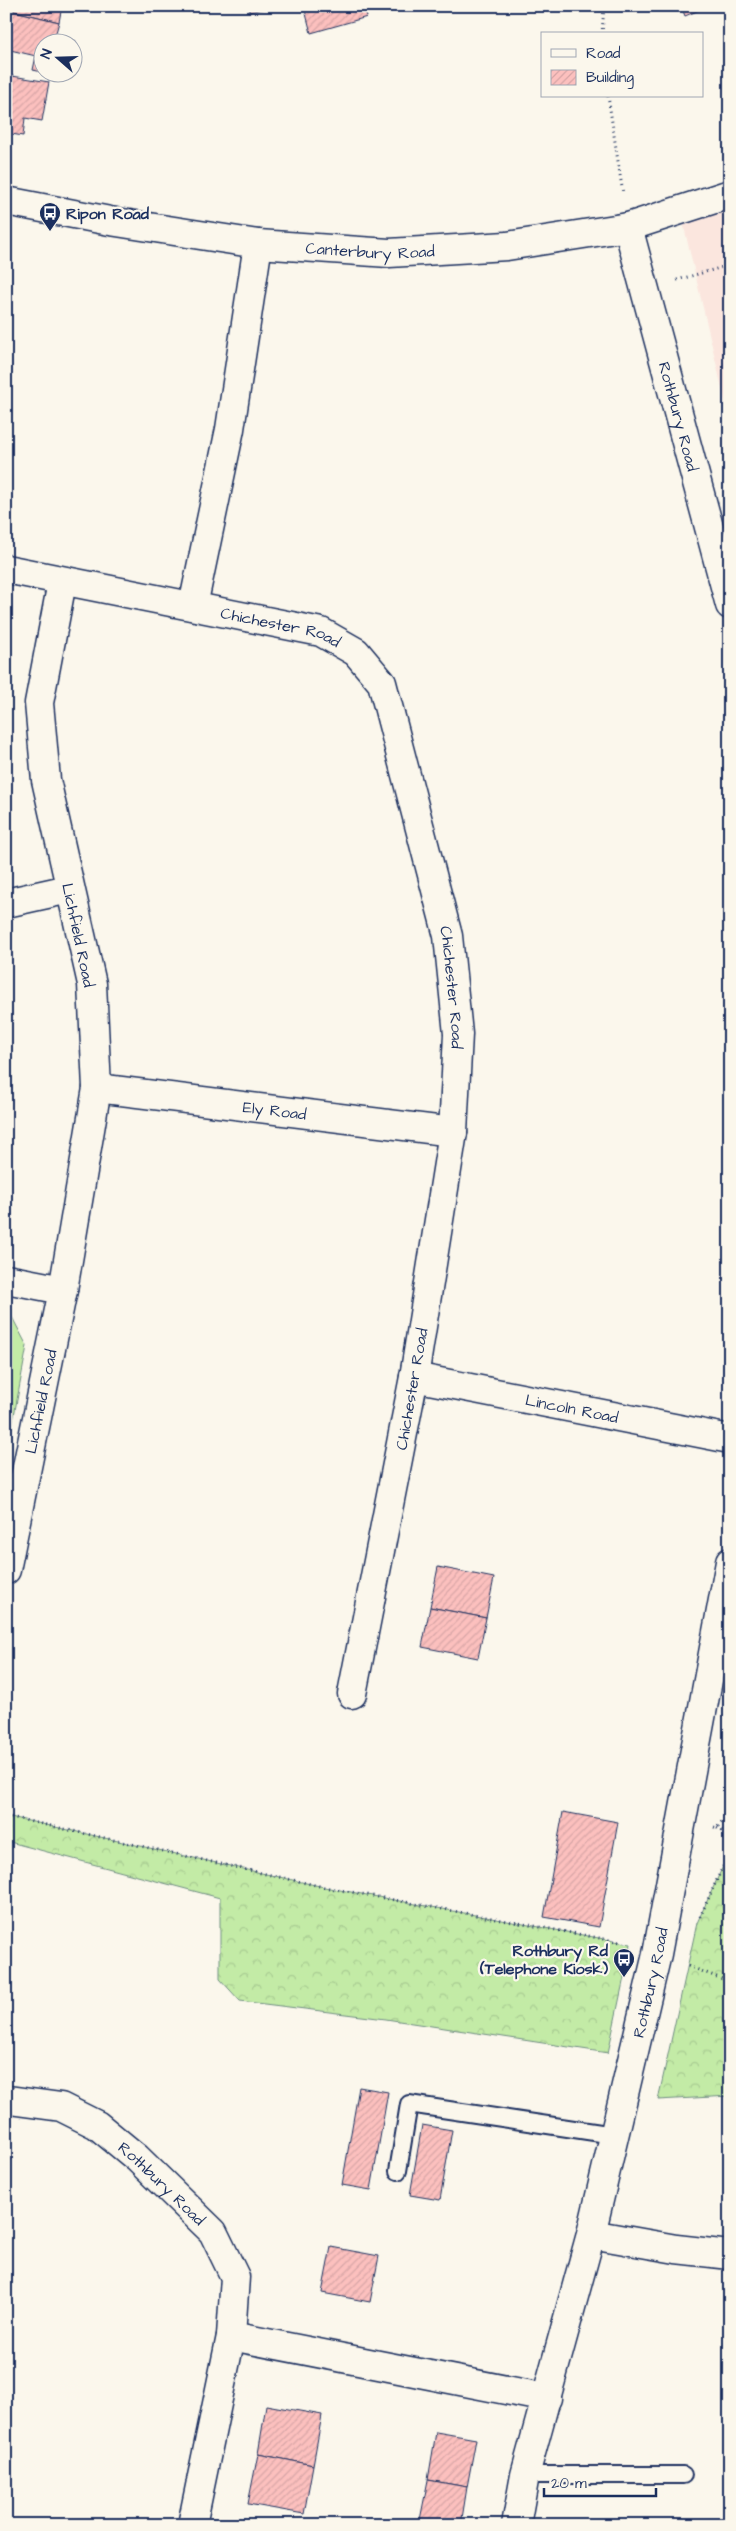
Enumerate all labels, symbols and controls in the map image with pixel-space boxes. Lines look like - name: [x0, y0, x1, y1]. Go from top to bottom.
- north arrow: [32, 32, 82, 82]
- legend: [541, 32, 704, 98]
- text: Road: [586, 43, 621, 64]
- text: N: [36, 46, 58, 61]
- text: Building: [586, 67, 634, 89]
- bus stop icon: Ripon Road: [38, 201, 62, 232]
- place label: Ripon Road: [66, 203, 150, 225]
- street label: Canterbury Road: [305, 237, 435, 266]
- street label: Rothbury Road: [653, 359, 703, 474]
- street label: Chichester Road: [219, 602, 345, 653]
- street label: Lichfield Road: [56, 881, 100, 989]
- street label: Chichester Road: [434, 924, 468, 1049]
- street label: Ely Road: [241, 1096, 308, 1126]
- street label: Chichester Road: [390, 1326, 434, 1452]
- street label: Lichfield Road: [20, 1348, 63, 1456]
- street label: Lincoln Road: [523, 1389, 620, 1429]
- street label: Rothbury Road: [628, 1926, 674, 2040]
- place label: Rothbury Rd (Telephone Kiosk): [479, 1940, 609, 1980]
- bus stop icon: Rothbury Rd (Telephone Kiosk): [612, 1947, 636, 1978]
- street label: Rothbury Road: [113, 2137, 210, 2231]
- scale bar: [544, 2466, 656, 2498]
- text: 20 m: [551, 2473, 587, 2494]

